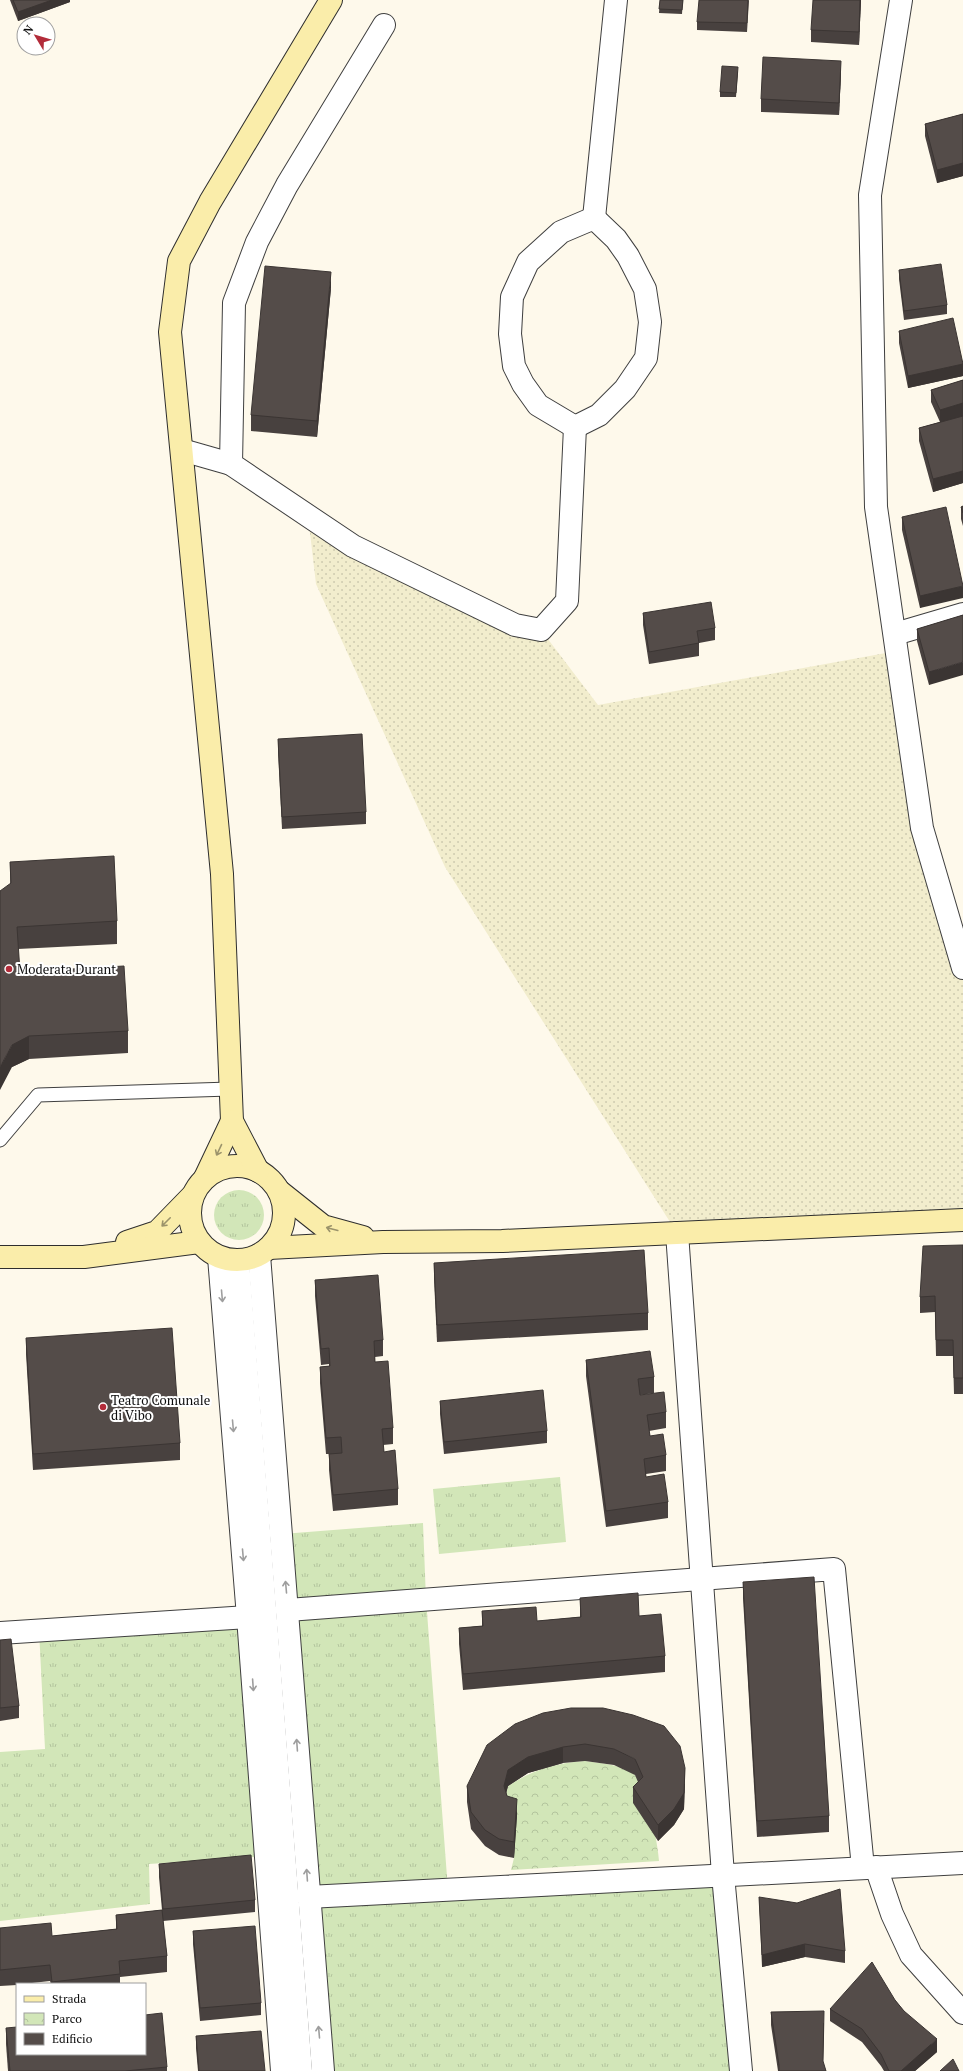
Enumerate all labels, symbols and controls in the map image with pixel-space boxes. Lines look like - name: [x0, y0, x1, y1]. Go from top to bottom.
- north arrow: [16, 16, 56, 56]
- text: N: [20, 22, 37, 37]
- place label: Moderata Durant: [17, 960, 116, 978]
- marker: Moderata Durant: [4, 964, 14, 974]
- one-way arrow: [215, 1143, 222, 1155]
- one-way arrow: [161, 1217, 171, 1227]
- one-way arrow: [326, 1225, 339, 1232]
- one-way arrow: [219, 1289, 226, 1302]
- place label: Teatro Comunale di Vibo: [111, 1391, 210, 1424]
- marker: Teatro Comunale di Vibo: [98, 1402, 108, 1412]
- one-way arrow: [229, 1419, 236, 1432]
- one-way arrow: [240, 1548, 247, 1561]
- one-way arrow: [282, 1581, 289, 1594]
- one-way arrow: [250, 1678, 257, 1691]
- one-way arrow: [294, 1739, 301, 1752]
- one-way arrow: [303, 1869, 310, 1882]
- legend: [16, 1983, 146, 2055]
- text: Strada: [52, 1991, 86, 2006]
- text: Parco: [52, 2011, 82, 2026]
- one-way arrow: [316, 2026, 323, 2039]
- text: Edificio: [52, 2031, 93, 2046]

